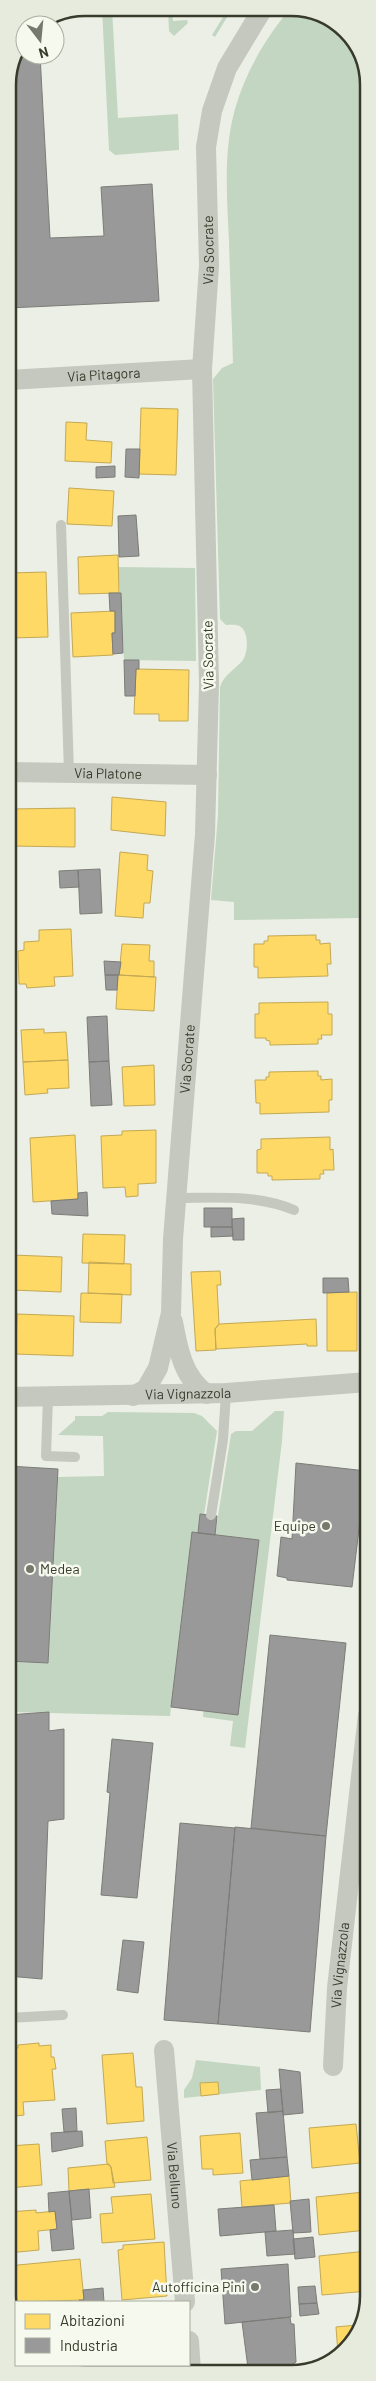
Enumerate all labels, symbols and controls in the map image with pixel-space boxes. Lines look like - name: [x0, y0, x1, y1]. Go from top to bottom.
- north arrow: [15, 15, 65, 65]
- text: N: [37, 44, 51, 62]
- street label: Via Socrate: [199, 215, 217, 285]
- street label: Via Pitagora: [67, 364, 141, 385]
- street label: Via Socrate: [198, 620, 217, 690]
- street label: Via Platone: [74, 764, 142, 782]
- street label: Via Socrate: [176, 1024, 198, 1094]
- street label: Via Vignazzola: [145, 1384, 232, 1402]
- place label: Equipe: [274, 1517, 316, 1534]
- marker: Equipe: [320, 1520, 332, 1532]
- place label: Medea: [40, 1560, 80, 1577]
- marker: Medea: [24, 1563, 36, 1575]
- street label: Via Vignazzola: [327, 1921, 352, 2009]
- street label: Via Belluno: [164, 2141, 186, 2210]
- place label: Autofficina Pini: [152, 2278, 245, 2295]
- marker: Autofficina Pini: [249, 2281, 261, 2293]
- legend: [15, 2301, 190, 2366]
- text: Abitazioni: [60, 2311, 125, 2329]
- text: Industria: [60, 2336, 118, 2354]

